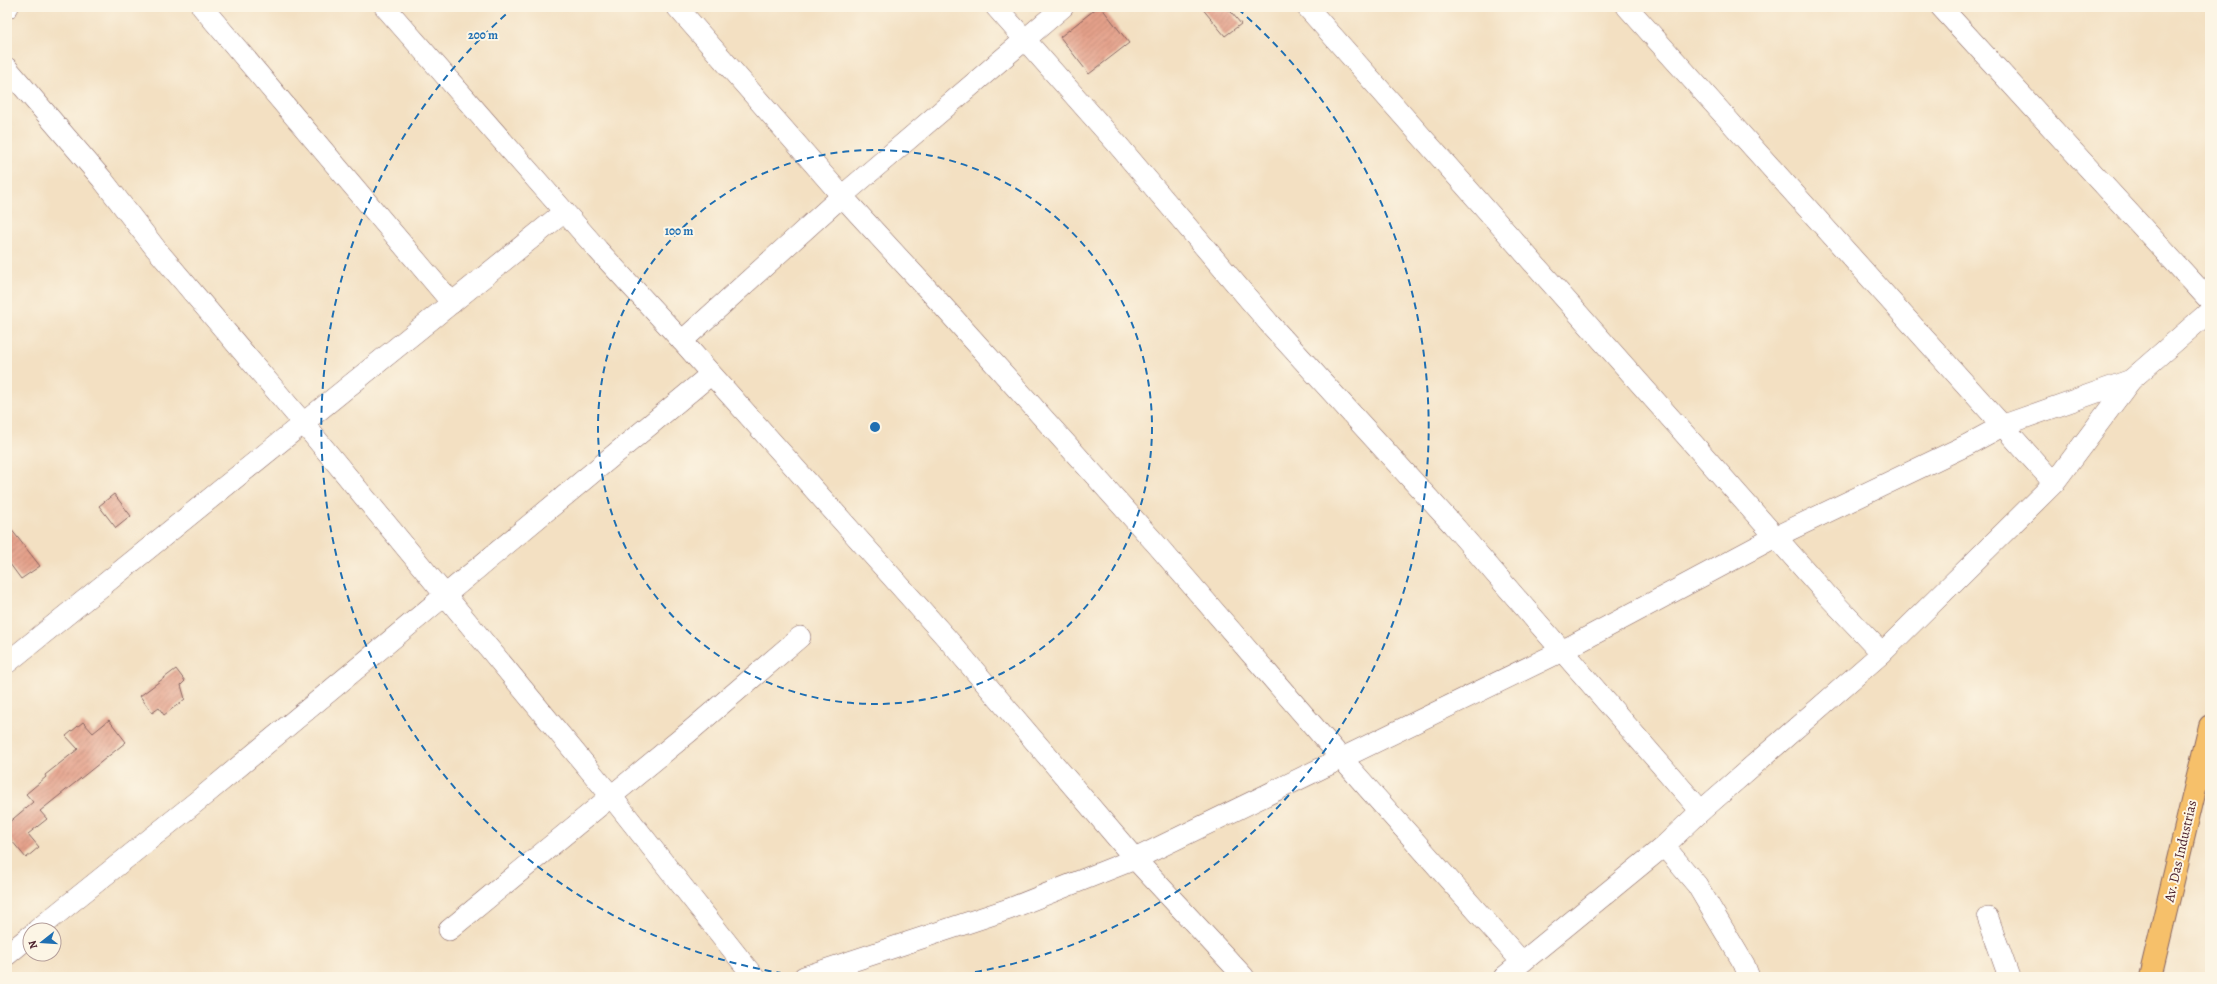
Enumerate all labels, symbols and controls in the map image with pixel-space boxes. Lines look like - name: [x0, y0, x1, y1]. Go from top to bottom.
- text: 200 m: [468, 27, 498, 43]
- text: 100 m: [665, 223, 693, 239]
- centre of rings: [868, 420, 882, 434]
- street label: Av. Das Industrias: [2159, 798, 2201, 905]
- north arrow: [22, 922, 62, 962]
- text: N: [25, 939, 41, 951]

